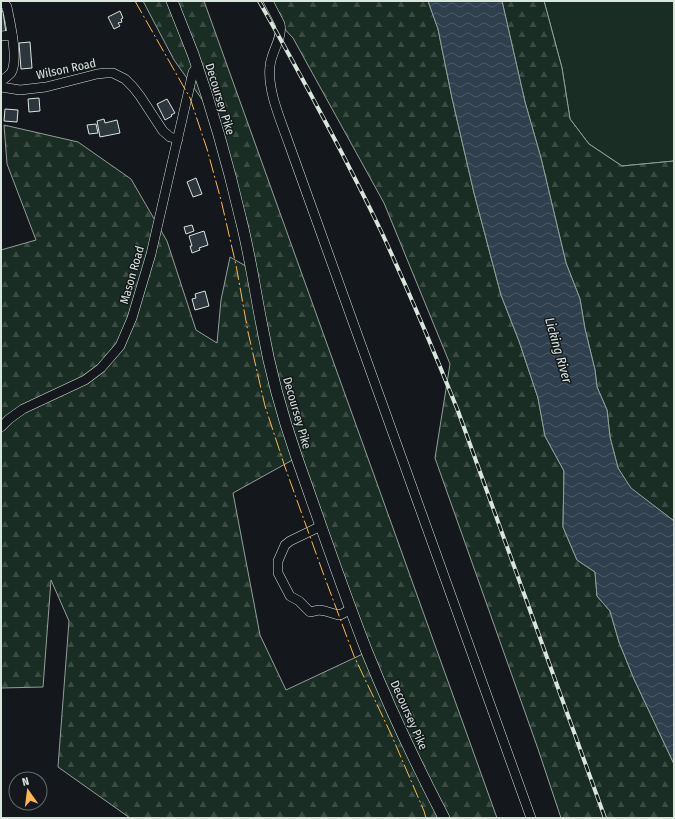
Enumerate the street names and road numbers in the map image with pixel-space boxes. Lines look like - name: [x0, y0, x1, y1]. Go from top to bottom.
- street label: Wilson Road: [35, 56, 97, 82]
- street label: Decoursey Pike: [202, 61, 238, 137]
- street label: Mason Road: [117, 244, 147, 306]
- street label: Decoursey Pike: [280, 375, 314, 451]
- street label: Decoursey Pike: [387, 678, 431, 752]

